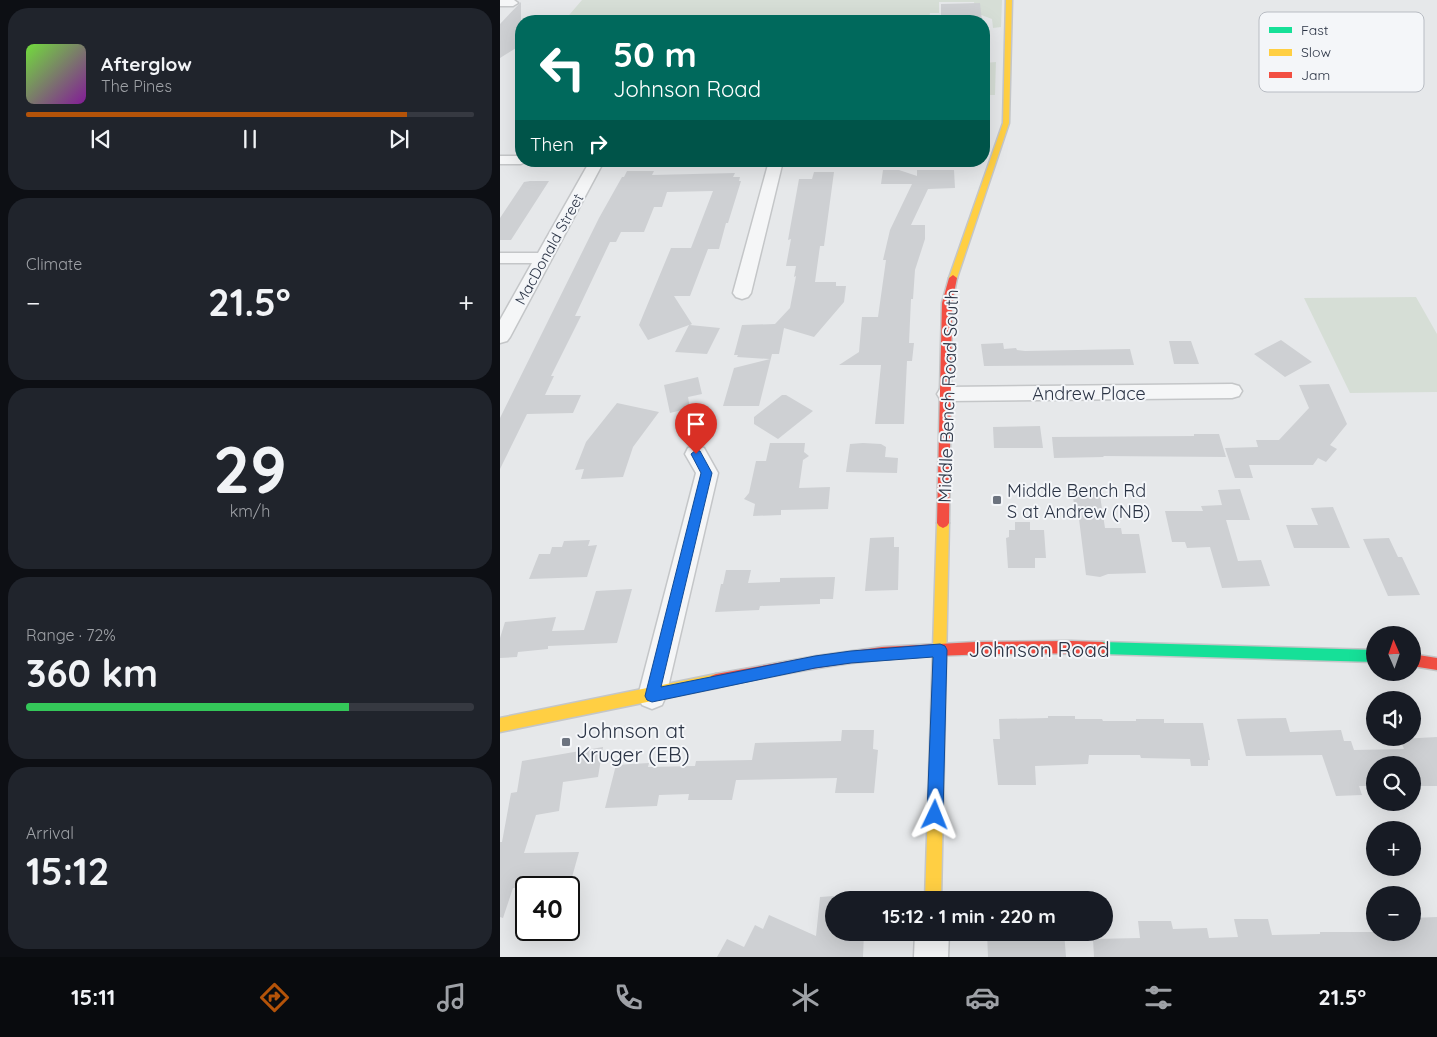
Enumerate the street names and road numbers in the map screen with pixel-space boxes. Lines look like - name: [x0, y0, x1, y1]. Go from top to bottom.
- street label: MacDonald Street: [511, 190, 587, 308]
- street label: Middle Bench Road South: [933, 289, 963, 503]
- street label: Andrew Place: [1032, 382, 1146, 405]
- street label: Johnson Road: [968, 636, 1110, 662]

